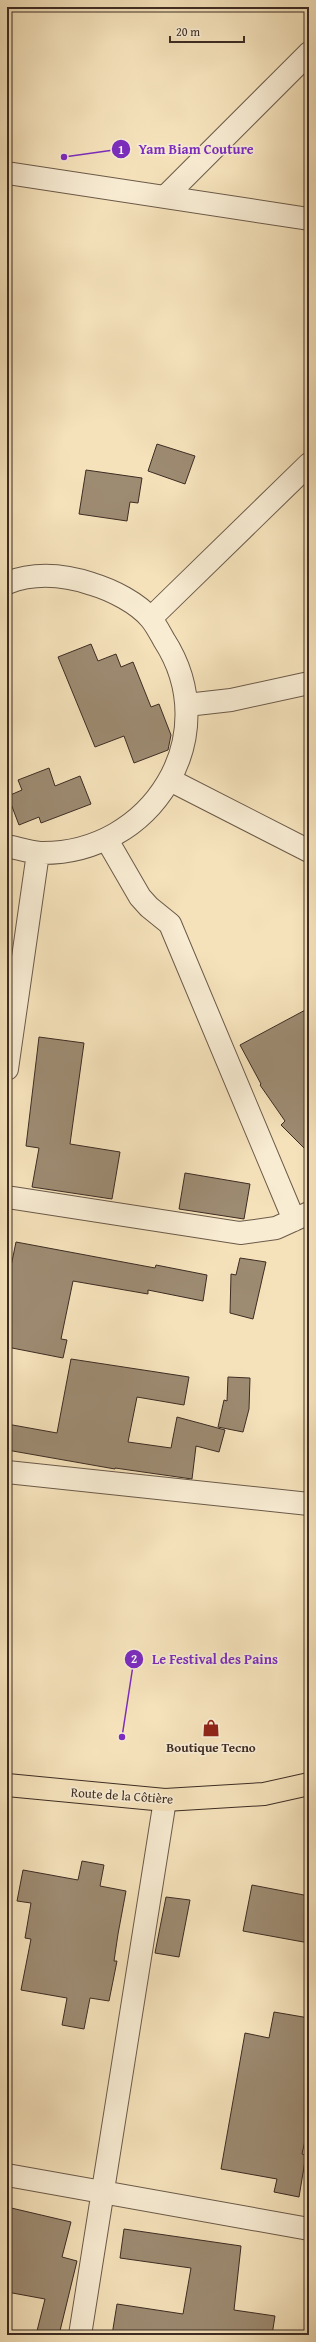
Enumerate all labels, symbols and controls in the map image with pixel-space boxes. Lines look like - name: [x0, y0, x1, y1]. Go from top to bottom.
- scale bar: [170, 18, 244, 44]
- text: 20 m: [176, 23, 200, 40]
- callout: Yam Biam Couture: [111, 136, 262, 162]
- text: Yam Biam Couture: [138, 139, 254, 159]
- text: 1: [118, 141, 124, 158]
- callout: Le Festival des Pains: [124, 1646, 286, 1672]
- text: Le Festival des Pains: [152, 1649, 278, 1669]
- text: 2: [131, 1650, 137, 1667]
- shop icon: Boutique Tecno: [201, 1718, 221, 1738]
- place label: Boutique Tecno: [166, 1738, 256, 1757]
- street label: Route de la Côtière: [70, 1782, 174, 1809]

